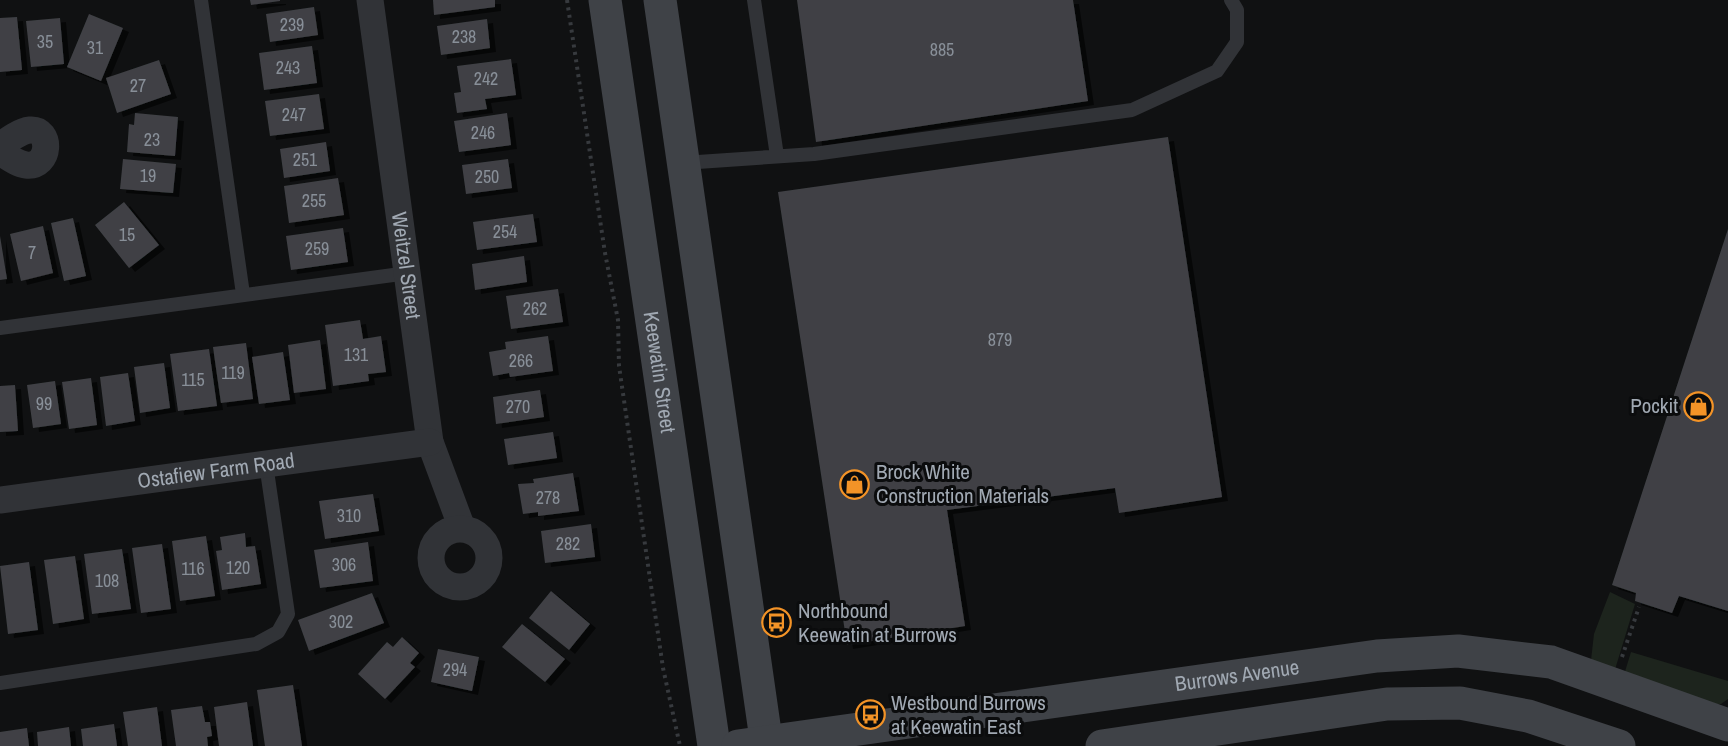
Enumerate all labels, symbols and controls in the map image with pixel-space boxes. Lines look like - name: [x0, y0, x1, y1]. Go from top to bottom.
- house number: 239: [280, 12, 304, 37]
- house number: 238: [452, 24, 476, 49]
- house number: 35: [37, 29, 53, 54]
- house number: 31: [87, 35, 104, 60]
- house number: 885: [930, 37, 954, 62]
- house number: 243: [276, 55, 300, 80]
- house number: 242: [474, 66, 498, 91]
- house number: 27: [130, 73, 146, 98]
- house number: 247: [282, 102, 306, 127]
- house number: 246: [471, 120, 495, 145]
- house number: 23: [144, 127, 160, 152]
- house number: 251: [293, 147, 318, 172]
- house number: 19: [140, 163, 156, 188]
- house number: 250: [475, 164, 499, 189]
- house number: 255: [302, 188, 326, 213]
- street label: Weitzel Street: [385, 210, 428, 321]
- house number: 254: [493, 219, 517, 244]
- house number: 15: [119, 222, 135, 247]
- house number: 259: [305, 236, 329, 261]
- house number: 7: [28, 240, 36, 265]
- house number: 262: [523, 296, 547, 321]
- street label: Keewatin Street: [637, 309, 683, 435]
- house number: 879: [988, 327, 1012, 352]
- house number: 131: [344, 342, 369, 367]
- house number: 266: [509, 348, 533, 373]
- house number: 119: [221, 360, 245, 385]
- house number: 115: [181, 367, 205, 392]
- shop icon: Pockit: [1683, 390, 1715, 422]
- house number: 99: [36, 391, 52, 416]
- place label: Pockit: [1630, 391, 1678, 420]
- house number: 270: [506, 394, 530, 419]
- street label: Ostafiew Farm Road: [136, 445, 296, 495]
- place label: Brock White Construction Materials: [876, 457, 1049, 510]
- shop icon: Brock White Construction Materials: [839, 468, 871, 500]
- house number: 278: [536, 485, 560, 510]
- house number: 310: [337, 503, 361, 528]
- house number: 282: [556, 531, 580, 556]
- house number: 306: [332, 552, 356, 577]
- house number: 120: [226, 555, 250, 580]
- house number: 116: [181, 556, 205, 581]
- house number: 108: [95, 568, 119, 593]
- place label: Northbound Keewatin at Burrows: [798, 596, 957, 649]
- bus stop icon: Northbound Keewatin at Burrows: [761, 607, 793, 639]
- house number: 302: [329, 609, 353, 634]
- street label: Burrows Avenue: [1173, 652, 1301, 698]
- house number: 294: [443, 657, 467, 682]
- place label: Westbound Burrows at Keewatin East: [891, 688, 1046, 741]
- bus stop icon: Westbound Burrows at Keewatin East: [854, 699, 886, 731]

